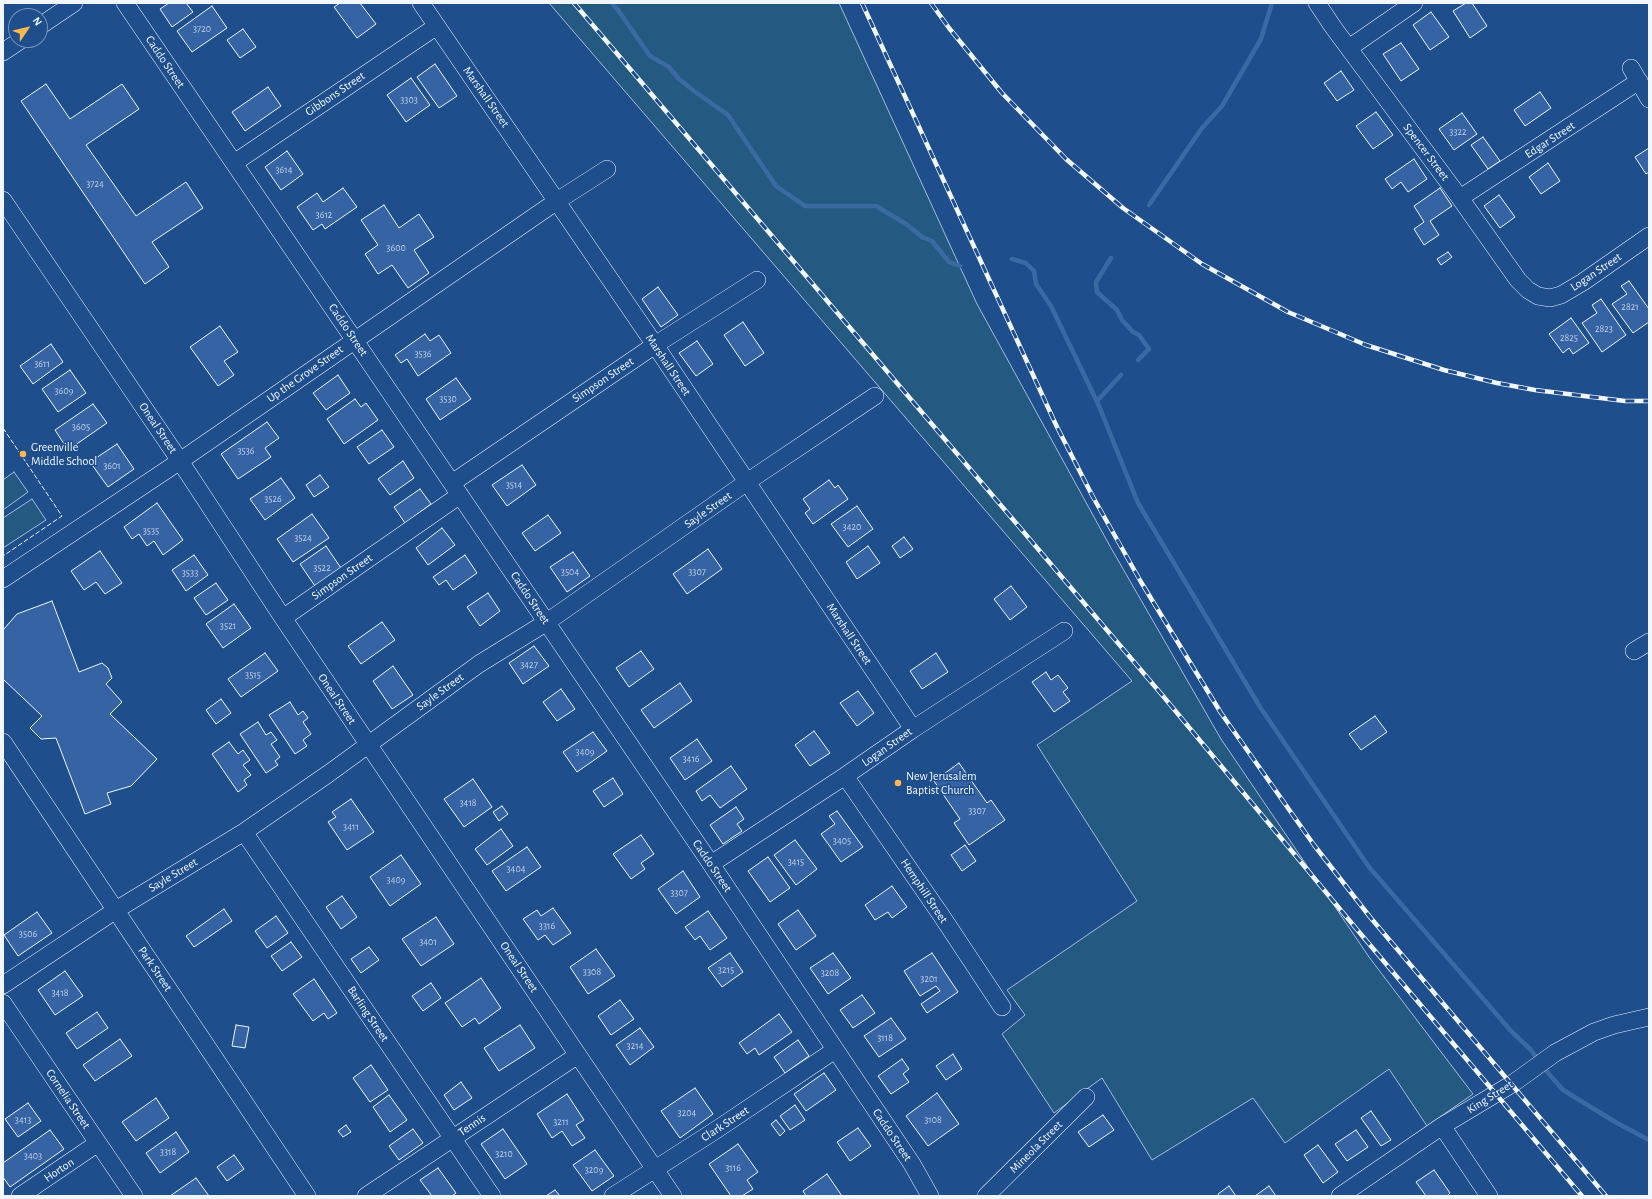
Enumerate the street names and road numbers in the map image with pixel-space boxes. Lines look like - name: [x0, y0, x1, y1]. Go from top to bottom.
- street label: Caddo Street: [142, 33, 188, 91]
- street label: Marshall Street: [460, 64, 512, 130]
- street label: Gibbons Street: [302, 69, 368, 119]
- street label: Edgar Street: [1522, 118, 1578, 162]
- street label: Spencer Street: [1400, 121, 1452, 183]
- street label: Logan Street: [1568, 250, 1624, 294]
- street label: Caddo Street: [325, 301, 371, 359]
- street label: Marshall Street: [642, 332, 694, 398]
- street label: Up the Grove Street: [264, 342, 346, 406]
- street label: Simpson Street: [570, 354, 636, 406]
- street label: Oneal Street: [136, 400, 180, 456]
- street label: Sayle Street: [681, 488, 735, 532]
- street label: Simpson Street: [309, 551, 375, 603]
- street label: Caddo Street: [507, 569, 553, 627]
- street label: Marshall Street: [823, 601, 875, 667]
- street label: Sayle Street: [414, 670, 466, 714]
- street label: Oneal Street: [315, 671, 359, 727]
- street label: Logan Street: [859, 724, 915, 770]
- street label: Caddo Street: [689, 837, 735, 895]
- street label: Sayle Street: [146, 855, 200, 895]
- street label: Hemphill Street: [897, 856, 951, 926]
- street label: Oneal Street: [497, 939, 541, 995]
- street label: Park Street: [135, 944, 175, 994]
- street label: Barling Street: [344, 983, 392, 1045]
- street label: Cornelia Street: [43, 1066, 93, 1132]
- street label: King Street: [1464, 1077, 1516, 1117]
- street label: Clark Street: [698, 1103, 752, 1145]
- street label: Caddo Street: [869, 1106, 915, 1164]
- street label: Tennis: [455, 1111, 489, 1139]
- street label: Mineola Street: [1007, 1118, 1065, 1176]
- street label: Horton: [41, 1155, 77, 1185]

